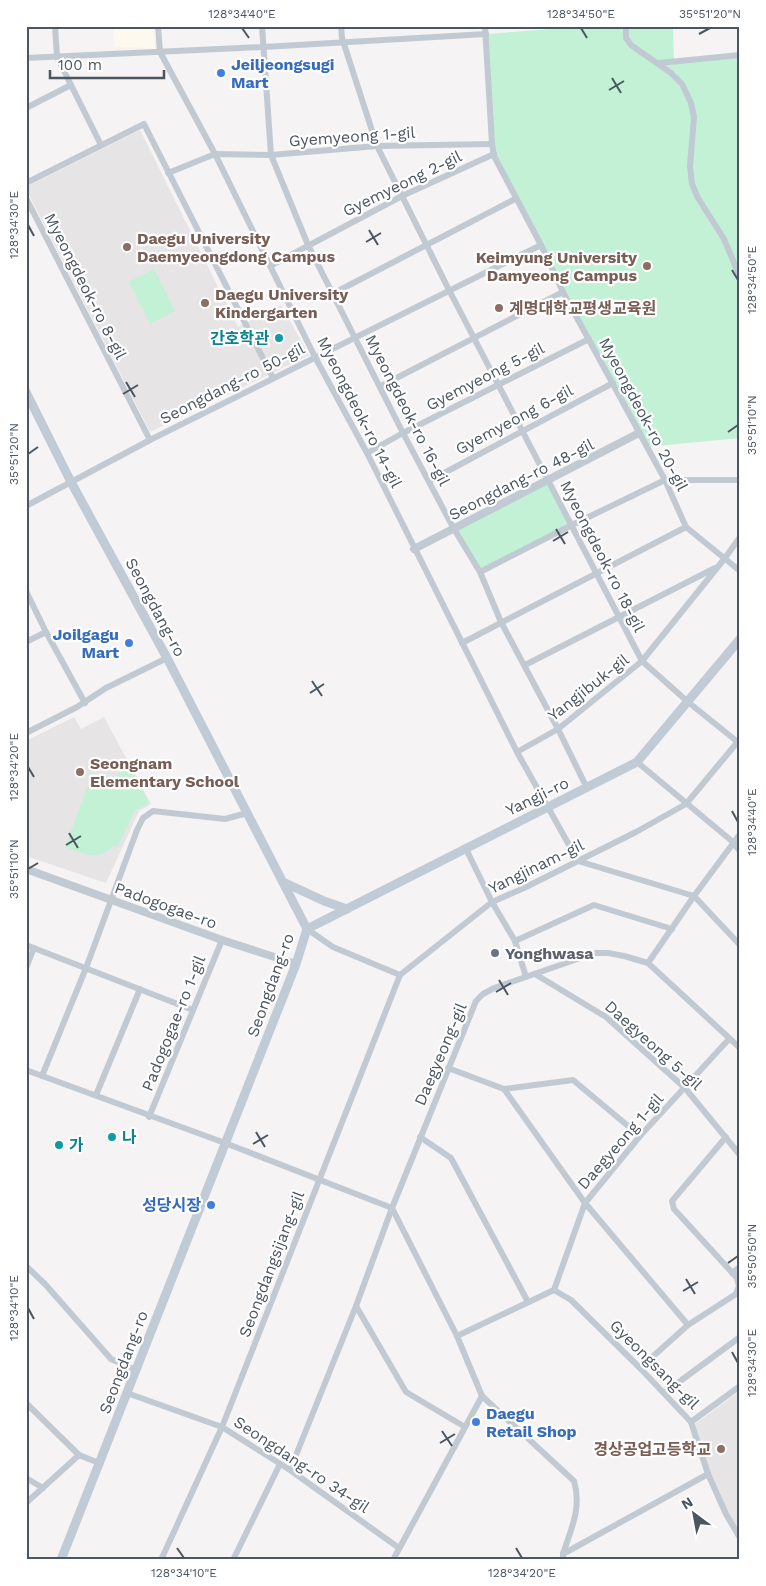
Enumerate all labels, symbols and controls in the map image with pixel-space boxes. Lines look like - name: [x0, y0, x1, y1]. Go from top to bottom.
- text: 128°34'40"E: [208, 7, 276, 21]
- text: 128°34'50"E: [547, 7, 615, 21]
- text: 35°51'20"N: [679, 7, 741, 21]
- scale bar: [50, 48, 164, 80]
- place label: Jeiljeongsugi Mart: [231, 55, 334, 92]
- text: 100 m: [58, 56, 102, 74]
- marker: Jeiljeongsugi Mart: [215, 67, 227, 79]
- street label: Gyemyeong 1-gil: [288, 123, 416, 150]
- street label: Gyemyeong 2-gil: [340, 146, 465, 220]
- text: 128°34'30"E: [7, 191, 21, 259]
- street label: Myeongdeok-ro 8-gil: [40, 210, 131, 363]
- place label: Daegu University Daemyeongdong Campus: [137, 229, 335, 266]
- marker: Daegu University Daemyeongdong Campus: [121, 241, 133, 253]
- text: 128°34'50"E: [745, 246, 759, 314]
- place label: Keimyung University Damyeong Campus: [476, 248, 638, 285]
- marker: Keimyung University Damyeong Campus: [641, 260, 653, 272]
- place label: Daegu University Kindergarten: [215, 285, 349, 322]
- marker: Daegu University Kindergarten: [199, 297, 211, 309]
- place label: 계명대학교평생교육원: [509, 299, 656, 318]
- marker: 계명대학교평생교육원: [493, 302, 505, 314]
- place label: 간호학관: [210, 329, 269, 348]
- street label: Myeongdeok-ro 16-gil: [361, 331, 454, 489]
- marker: 간호학관: [273, 332, 285, 344]
- street label: Myeongdeok-ro 14-gil: [313, 333, 406, 491]
- street label: Myeongdeok-ro 20-gil: [595, 334, 692, 494]
- street label: Gyemyeong 5-gil: [423, 338, 548, 414]
- street label: Seongdang-ro 50-gil: [157, 339, 308, 428]
- street label: Gyemyeong 6-gil: [452, 380, 576, 458]
- text: 35°51'10"N: [745, 395, 759, 455]
- text: 35°51'20"N: [7, 423, 21, 485]
- street label: Seongdang-ro 48-gil: [446, 435, 597, 524]
- street label: Myeongdeok-ro 18-gil: [556, 477, 649, 635]
- street label: Seongdang-ro: [122, 555, 190, 660]
- place label: Joilgagu Mart: [53, 625, 119, 662]
- marker: Joilgagu Mart: [123, 637, 135, 649]
- street label: Yangjibuk-gil: [544, 650, 633, 725]
- text: 128°34'20"E: [7, 733, 21, 801]
- place label: Seongnam Elementary School: [90, 754, 240, 791]
- marker: Seongnam Elementary School: [74, 766, 86, 778]
- street label: Yangji-ro: [503, 773, 572, 820]
- text: 128°34'40"E: [745, 788, 759, 856]
- street label: Yangjinam-gil: [485, 835, 587, 898]
- text: 35°51'10"N: [7, 839, 21, 899]
- street label: Padogogae-ro: [112, 878, 220, 933]
- street label: Seongdang-ro: [243, 931, 298, 1040]
- place label: Yonghwasa: [505, 944, 594, 963]
- marker: Yonghwasa: [489, 947, 501, 959]
- street label: Padogogae-ro 1-gil: [138, 953, 209, 1094]
- street label: Daegyeong 5-gil: [601, 997, 706, 1094]
- street label: Daegyeong-gil: [410, 1000, 471, 1108]
- street label: Daegyeong 1-gil: [574, 1089, 667, 1193]
- place label: 나: [122, 1128, 137, 1147]
- marker: 나: [106, 1131, 118, 1143]
- place label: 가: [69, 1136, 84, 1155]
- marker: 가: [53, 1139, 65, 1151]
- street label: Seongdangsijang-gil: [235, 1188, 308, 1340]
- place label: 성당시장: [142, 1196, 201, 1215]
- marker: 성당시장: [205, 1199, 217, 1211]
- text: 35°50'50"N: [745, 1224, 759, 1288]
- text: 128°34'10"E: [7, 1275, 21, 1341]
- street label: Seongdang-ro: [95, 1308, 152, 1416]
- street label: Gyeongsang-gil: [606, 1316, 703, 1413]
- text: 128°34'30"E: [745, 1329, 759, 1397]
- place label: Daegu Retail Shop: [486, 1404, 577, 1441]
- street label: Seongdang-ro 34-gil: [230, 1412, 373, 1517]
- marker: Daegu Retail Shop: [470, 1416, 482, 1428]
- place label: 경상공업고등학교: [593, 1440, 711, 1459]
- marker: 경상공업고등학교: [715, 1443, 727, 1455]
- north arrow: [668, 1488, 718, 1538]
- text: N: [678, 1493, 696, 1513]
- text: 128°34'10"E: [151, 1566, 217, 1580]
- text: 128°34'20"E: [488, 1566, 556, 1580]

